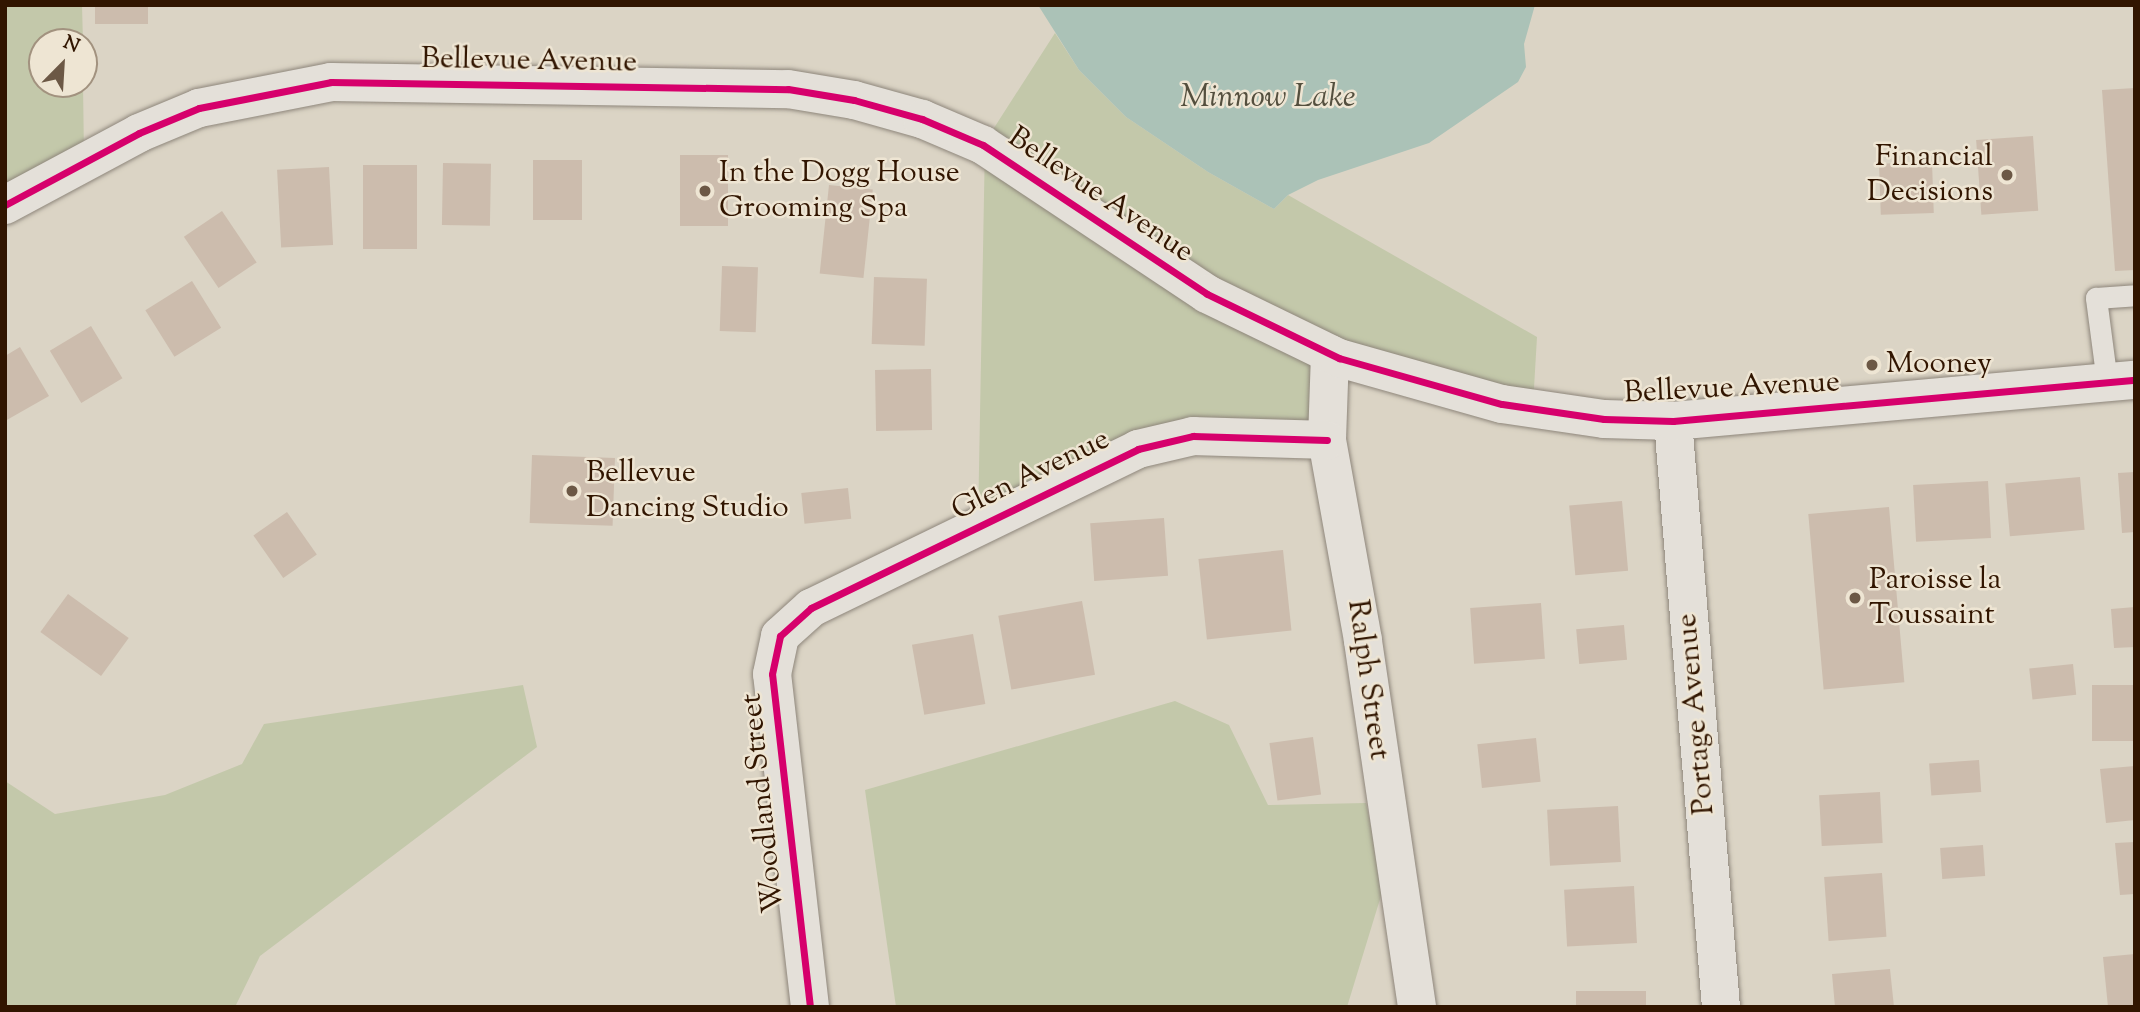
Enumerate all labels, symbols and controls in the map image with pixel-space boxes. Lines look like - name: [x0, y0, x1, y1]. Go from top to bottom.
- north arrow: [28, 28, 98, 98]
- text: N: [59, 30, 83, 61]
- street label: Bellevue Avenue: [421, 42, 637, 82]
- water label: Minnow Lake: [1180, 79, 1356, 117]
- street label: Bellevue Avenue: [1000, 121, 1200, 271]
- place label: Financial Decisions: [1867, 140, 1993, 210]
- place label: In the Dogg House Grooming Spa: [719, 156, 960, 226]
- marker: Financial Decisions: [1999, 167, 2015, 183]
- marker: In the Dogg House Grooming Spa: [697, 183, 713, 199]
- place label: Mooney: [1886, 347, 1992, 383]
- marker: Mooney: [1864, 357, 1880, 373]
- street label: Bellevue Avenue: [1623, 365, 1841, 413]
- street label: Glen Avenue: [946, 422, 1116, 530]
- place label: Bellevue Dancing Studio: [586, 456, 789, 526]
- marker: Bellevue Dancing Studio: [564, 483, 580, 499]
- place label: Paroisse la Toussaint: [1869, 563, 2001, 634]
- marker: Paroisse la Toussaint: [1847, 590, 1863, 606]
- street label: Ralph Street: [1338, 598, 1396, 762]
- street label: Portage Avenue: [1670, 612, 1724, 816]
- street label: Woodland Street: [735, 691, 793, 915]

